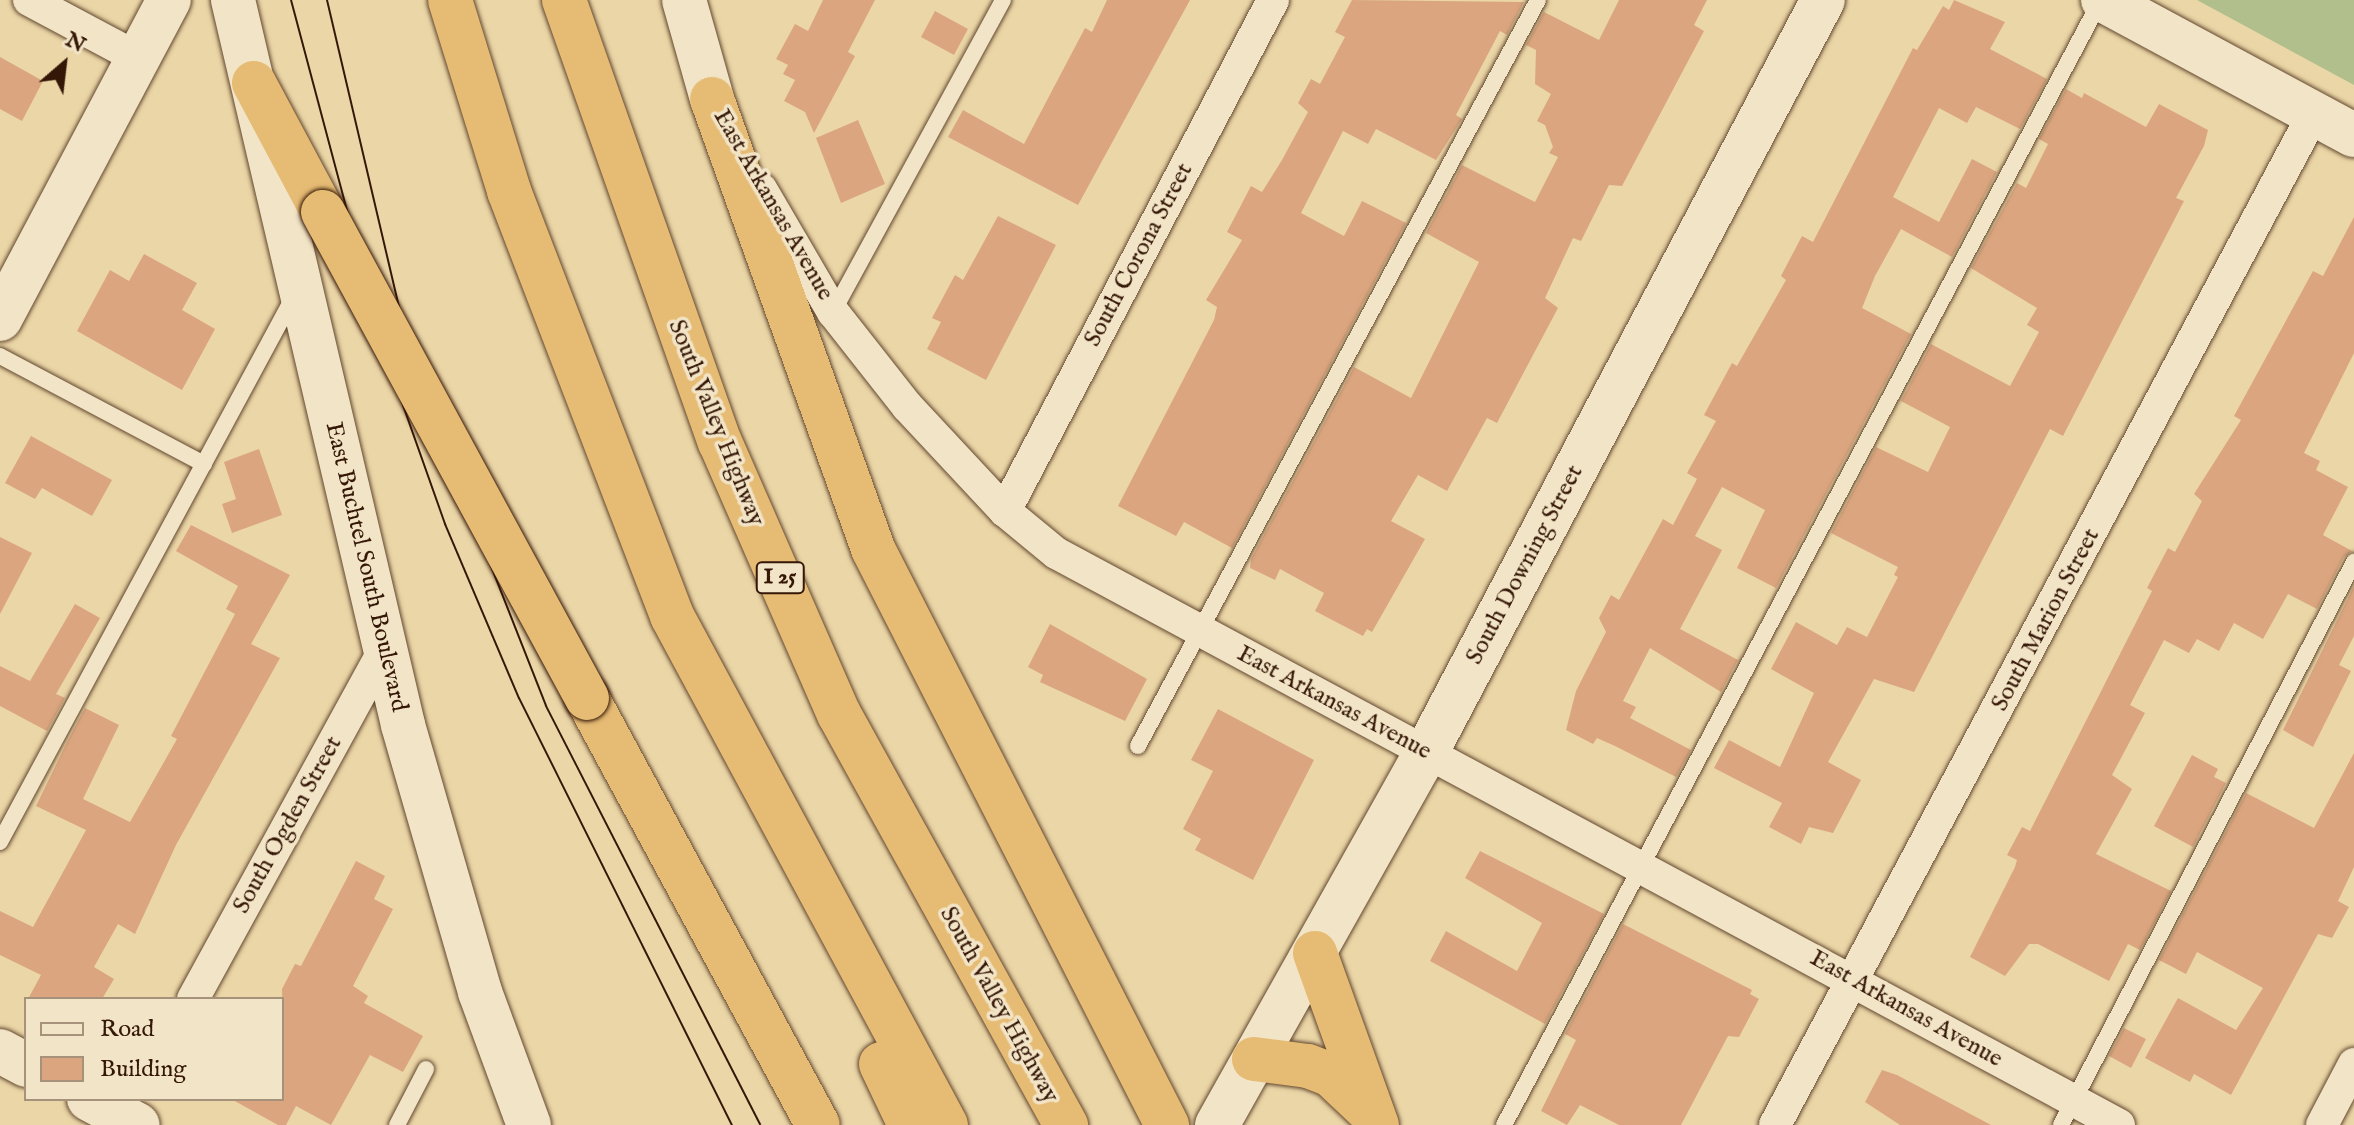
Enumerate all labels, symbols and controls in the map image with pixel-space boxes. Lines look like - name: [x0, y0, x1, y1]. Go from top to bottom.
- north arrow: [24, 24, 104, 104]
- text: N: [60, 26, 90, 60]
- street label: East Arkansas Avenue: [707, 104, 839, 306]
- street label: South Corona Street: [1079, 158, 1199, 352]
- street label: South Valley Highway: [662, 316, 770, 530]
- street label: East Buchtel South Boulevard: [319, 419, 413, 715]
- street label: South Downing Street: [1460, 460, 1590, 670]
- street label: South Marion Street: [1986, 524, 2106, 716]
- road number: I 25: [754, 560, 806, 596]
- street label: East Arkansas Avenue: [1232, 640, 1436, 766]
- street label: South Ogden Street: [227, 731, 349, 919]
- street label: South Valley Highway: [933, 902, 1065, 1108]
- street label: East Arkansas Avenue: [1805, 944, 2007, 1074]
- legend: [24, 997, 284, 1101]
- text: Road: [100, 1014, 154, 1045]
- text: Building: [100, 1054, 186, 1085]

